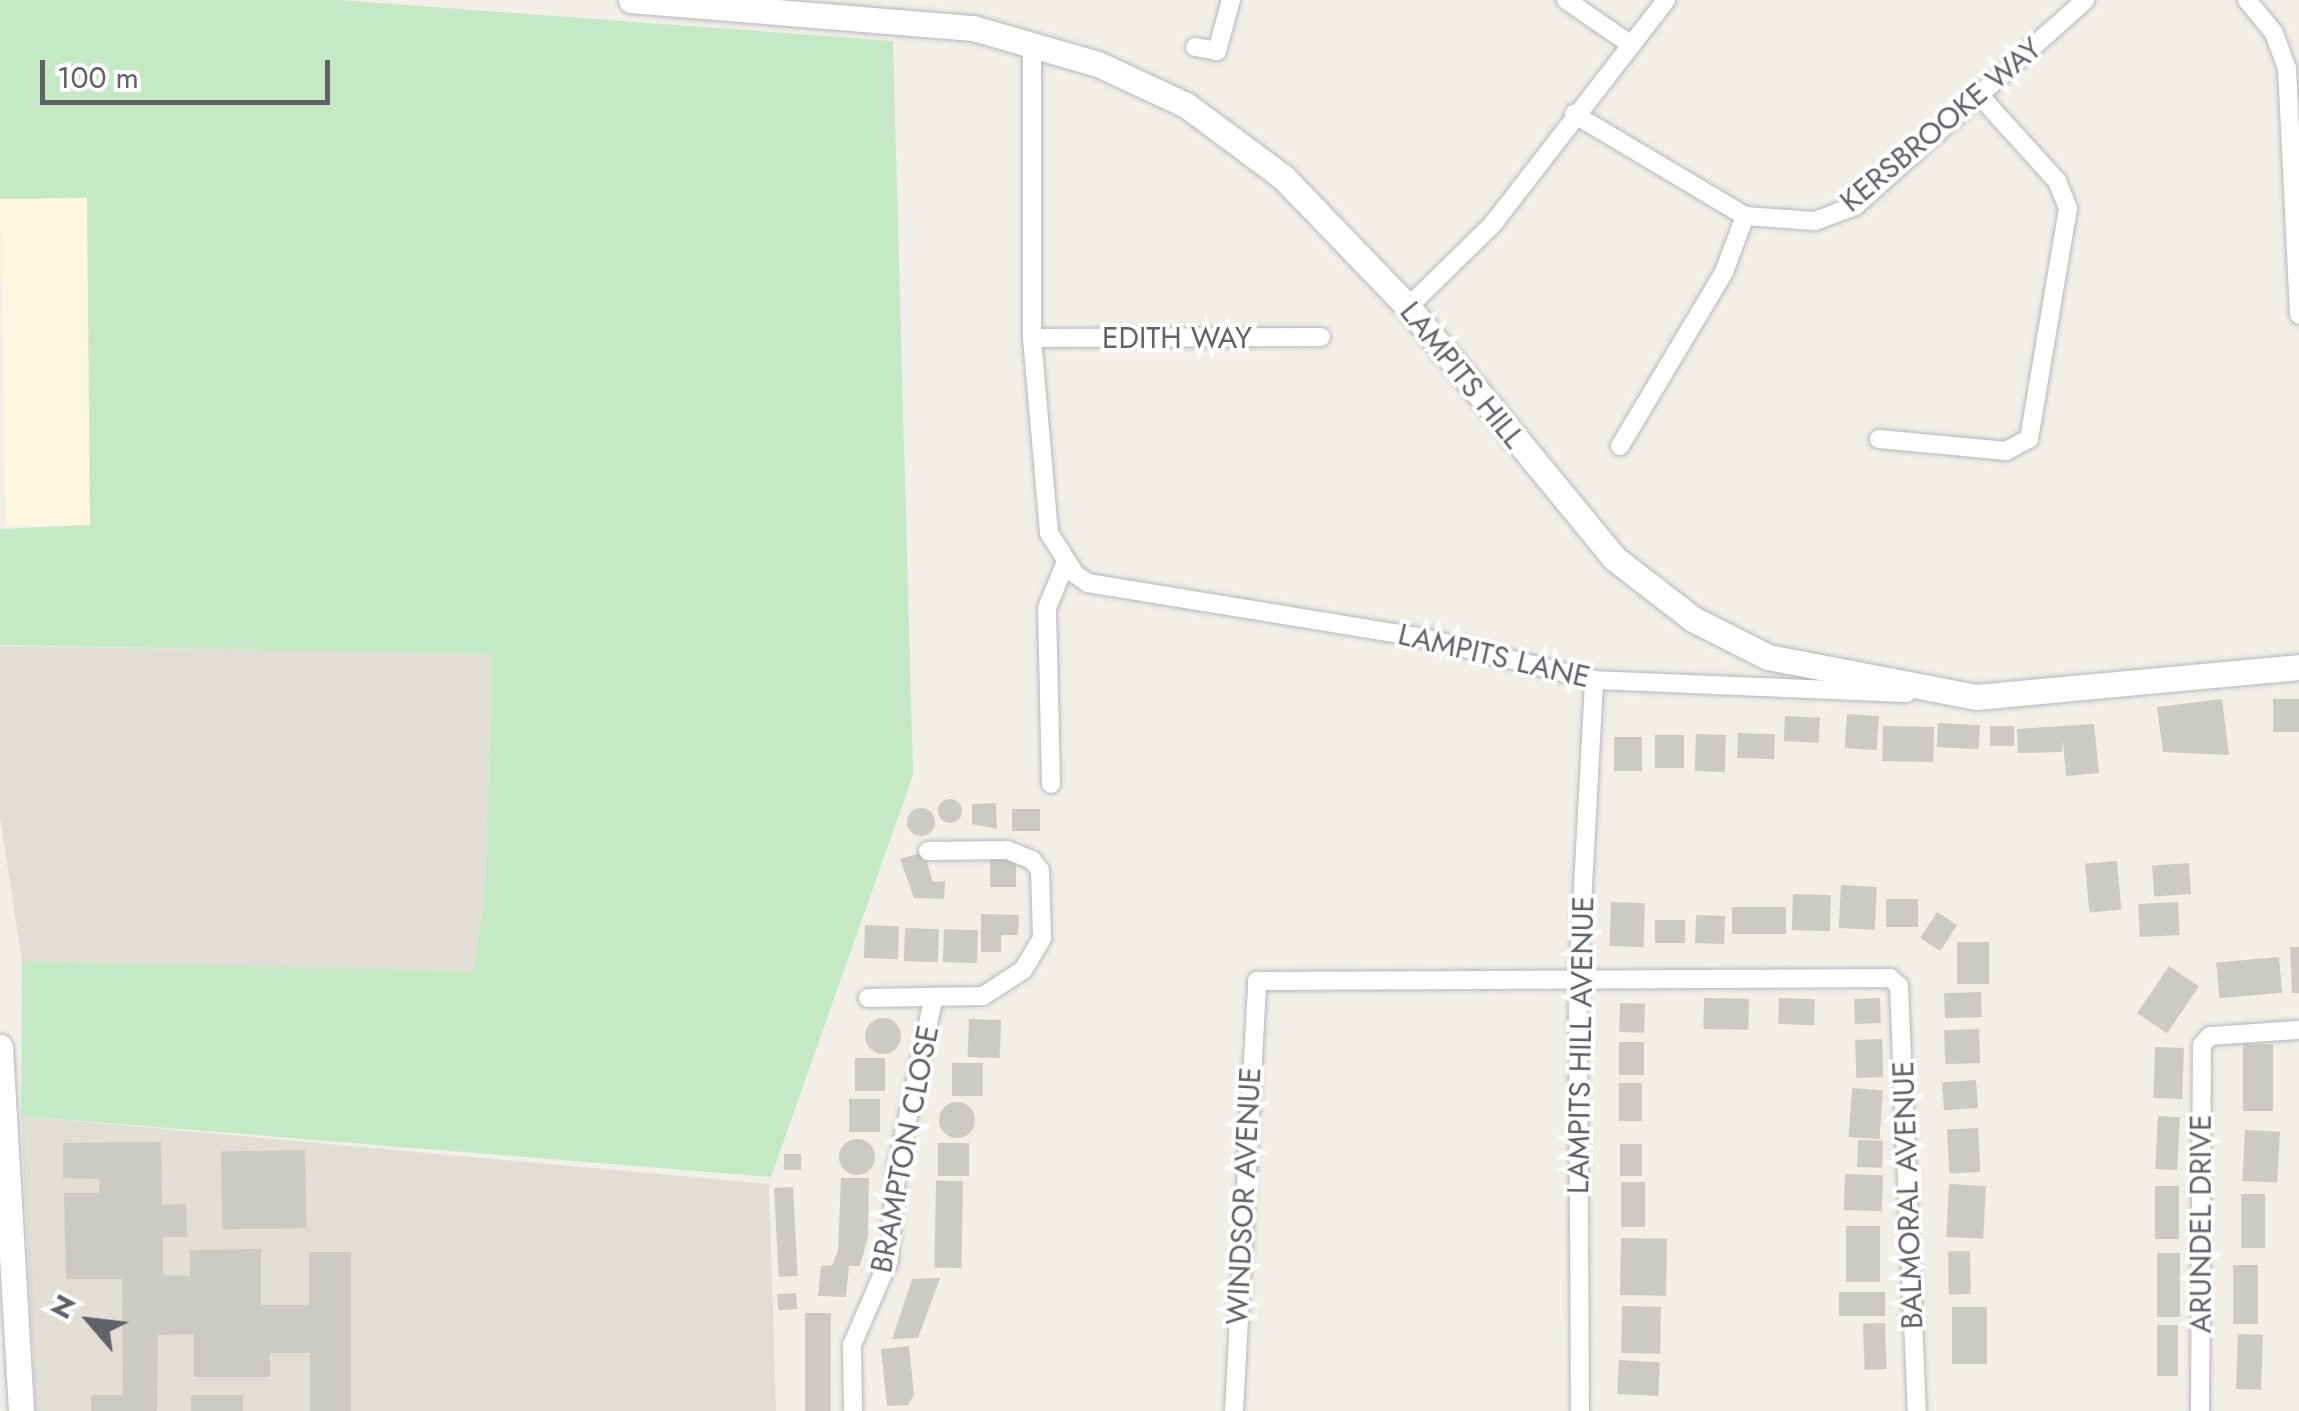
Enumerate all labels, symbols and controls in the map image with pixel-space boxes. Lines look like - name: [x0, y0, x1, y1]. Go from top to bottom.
- street label: KERSBROOKE WAY: [1833, 30, 2049, 220]
- scale bar: [45, 40, 335, 102]
- text: 100 m: [57, 56, 139, 99]
- street label: LAMPITS HILL: [1392, 295, 1532, 455]
- street label: EDITH WAY: [1102, 320, 1252, 356]
- street label: LAMPITS LANE: [1395, 616, 1593, 696]
- street label: LAMPITS HILL AVENUE: [1560, 896, 1602, 1194]
- street label: BRAMPTON CLOSE: [863, 1022, 947, 1276]
- street label: BALMORAL AVENUE: [1885, 1060, 1931, 1330]
- street label: WINDSOR AVENUE: [1219, 1066, 1269, 1326]
- street label: ARUNDEL DRIVE: [2183, 1115, 2219, 1333]
- north arrow: [40, 1271, 140, 1371]
- text: N: [40, 1287, 86, 1326]

